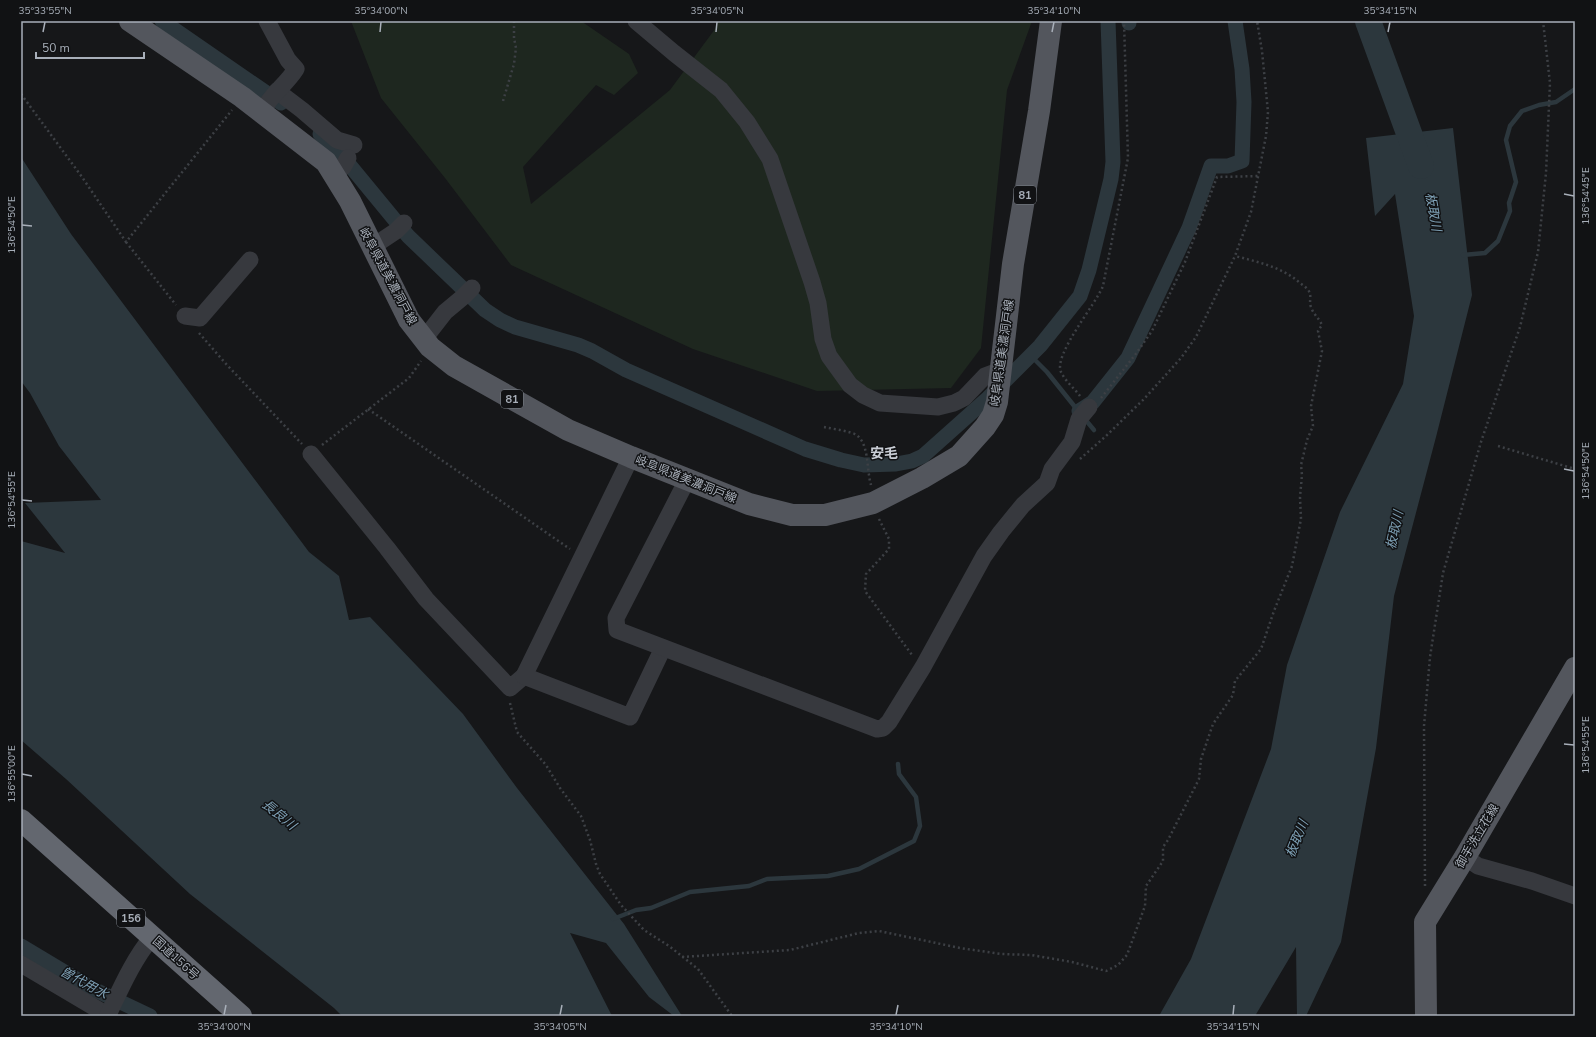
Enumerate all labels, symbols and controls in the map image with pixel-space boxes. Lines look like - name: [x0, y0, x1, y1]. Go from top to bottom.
- text: 35°33'55"N: [18, 4, 72, 18]
- text: 35°34'00"N: [354, 4, 408, 18]
- text: 35°34'05"N: [690, 4, 744, 18]
- text: 35°34'10"N: [1027, 4, 1081, 18]
- text: 35°34'15"N: [1363, 4, 1417, 18]
- scale bar: [36, 34, 144, 60]
- text: 50 m: [42, 40, 70, 56]
- text: 136°54'45"E: [1579, 167, 1593, 225]
- road number: 81: [1014, 186, 1036, 204]
- water label: 板取川: [1421, 191, 1446, 235]
- text: 136°54'50"E: [5, 196, 19, 254]
- street label: 岐阜県道美濃洞戸線: [356, 225, 420, 327]
- street label: 岐阜県道美濃洞戸線: [987, 298, 1017, 408]
- road number: 81: [501, 390, 523, 408]
- text: 136°54'50"E: [1579, 442, 1593, 500]
- district label: 安毛: [870, 444, 898, 463]
- street label: 岐阜県道美濃洞戸線: [633, 451, 739, 507]
- text: 136°54'55"E: [5, 471, 19, 529]
- water label: 板取川: [1382, 507, 1408, 551]
- text: 136°54'55"E: [1579, 716, 1593, 774]
- text: 136°55'00"E: [5, 745, 19, 803]
- water label: 長良川: [258, 796, 301, 836]
- street label: 御手洗立花線: [1452, 801, 1502, 871]
- water label: 板取川: [1281, 816, 1313, 860]
- road number: 156: [117, 909, 145, 927]
- street label: 国道156号: [149, 933, 203, 983]
- water label: 曽代用水: [57, 963, 113, 1004]
- text: 35°34'00"N: [197, 1020, 251, 1034]
- text: 35°34'05"N: [533, 1020, 587, 1034]
- text: 35°34'10"N: [869, 1020, 923, 1034]
- text: 35°34'15"N: [1206, 1020, 1260, 1034]

